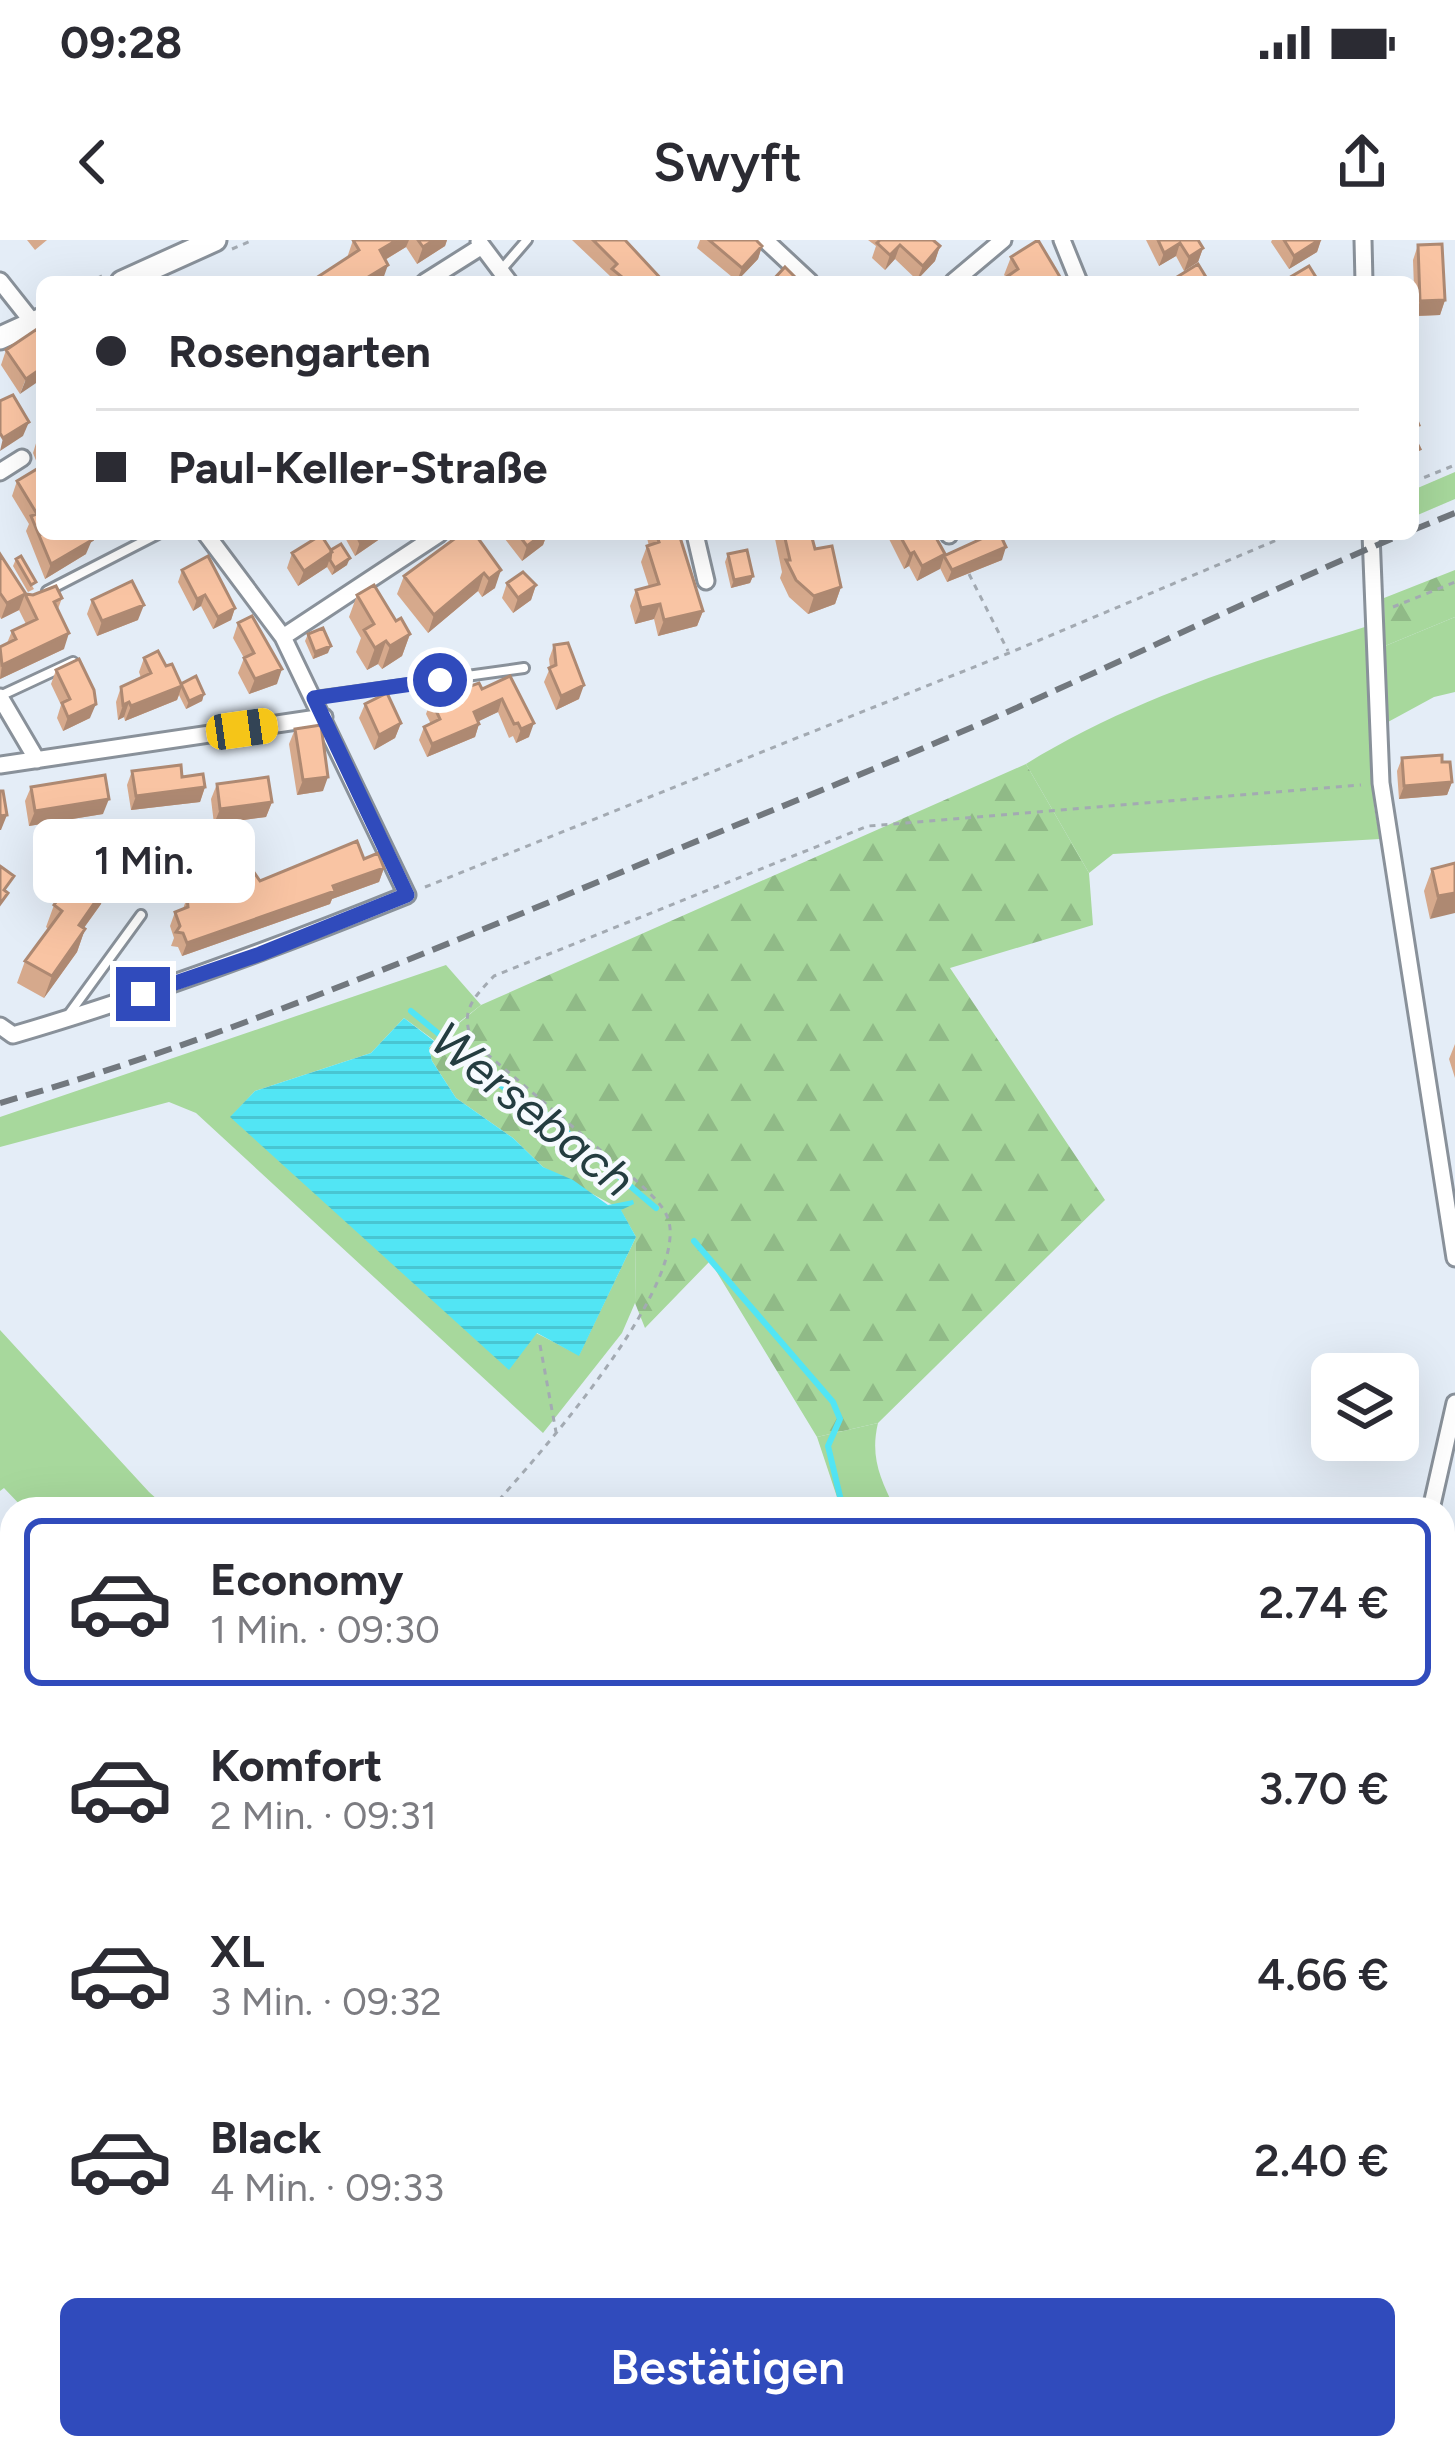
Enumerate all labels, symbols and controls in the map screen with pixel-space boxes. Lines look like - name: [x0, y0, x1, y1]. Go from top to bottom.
- text: 09:28: [60, 15, 182, 69]
- icon: back: [60, 129, 126, 195]
- icon: share: [1329, 129, 1395, 195]
- text: Swyft: [653, 130, 802, 195]
- text: Rosengarten: [168, 324, 431, 378]
- text: Paul-Keller-Straße: [168, 440, 548, 494]
- route start: [413, 653, 467, 707]
- car: [204, 706, 280, 752]
- callout: 1 Min.: [32, 820, 254, 904]
- text: 1 Min.: [94, 837, 194, 884]
- route end: [116, 967, 170, 1021]
- water label: Wersebach: [420, 1009, 646, 1209]
- map controls: [1311, 1353, 1419, 1461]
- button: layers: [1311, 1353, 1419, 1461]
- icon: car: [66, 1548, 174, 1656]
- text: Economy: [210, 1552, 403, 1606]
- text: 2.74 €: [1258, 1575, 1389, 1629]
- text: 1 Min. · 09:30: [210, 1606, 440, 1653]
- icon: car: [66, 1734, 174, 1842]
- text: Komfort: [210, 1738, 382, 1792]
- text: 3.70 €: [1259, 1761, 1389, 1815]
- text: 2 Min. · 09:31: [210, 1792, 437, 1839]
- icon: car: [66, 1920, 174, 2028]
- text: XL: [210, 1924, 265, 1978]
- text: 4.66 €: [1257, 1947, 1389, 2001]
- text: 3 Min. · 09:32: [210, 1978, 442, 2025]
- icon: car: [66, 2106, 174, 2214]
- text: Black: [210, 2110, 321, 2164]
- text: 2.40 €: [1254, 2133, 1389, 2187]
- text: 4 Min. · 09:33: [210, 2164, 444, 2211]
- button: Bestätigen: [60, 2298, 1395, 2436]

